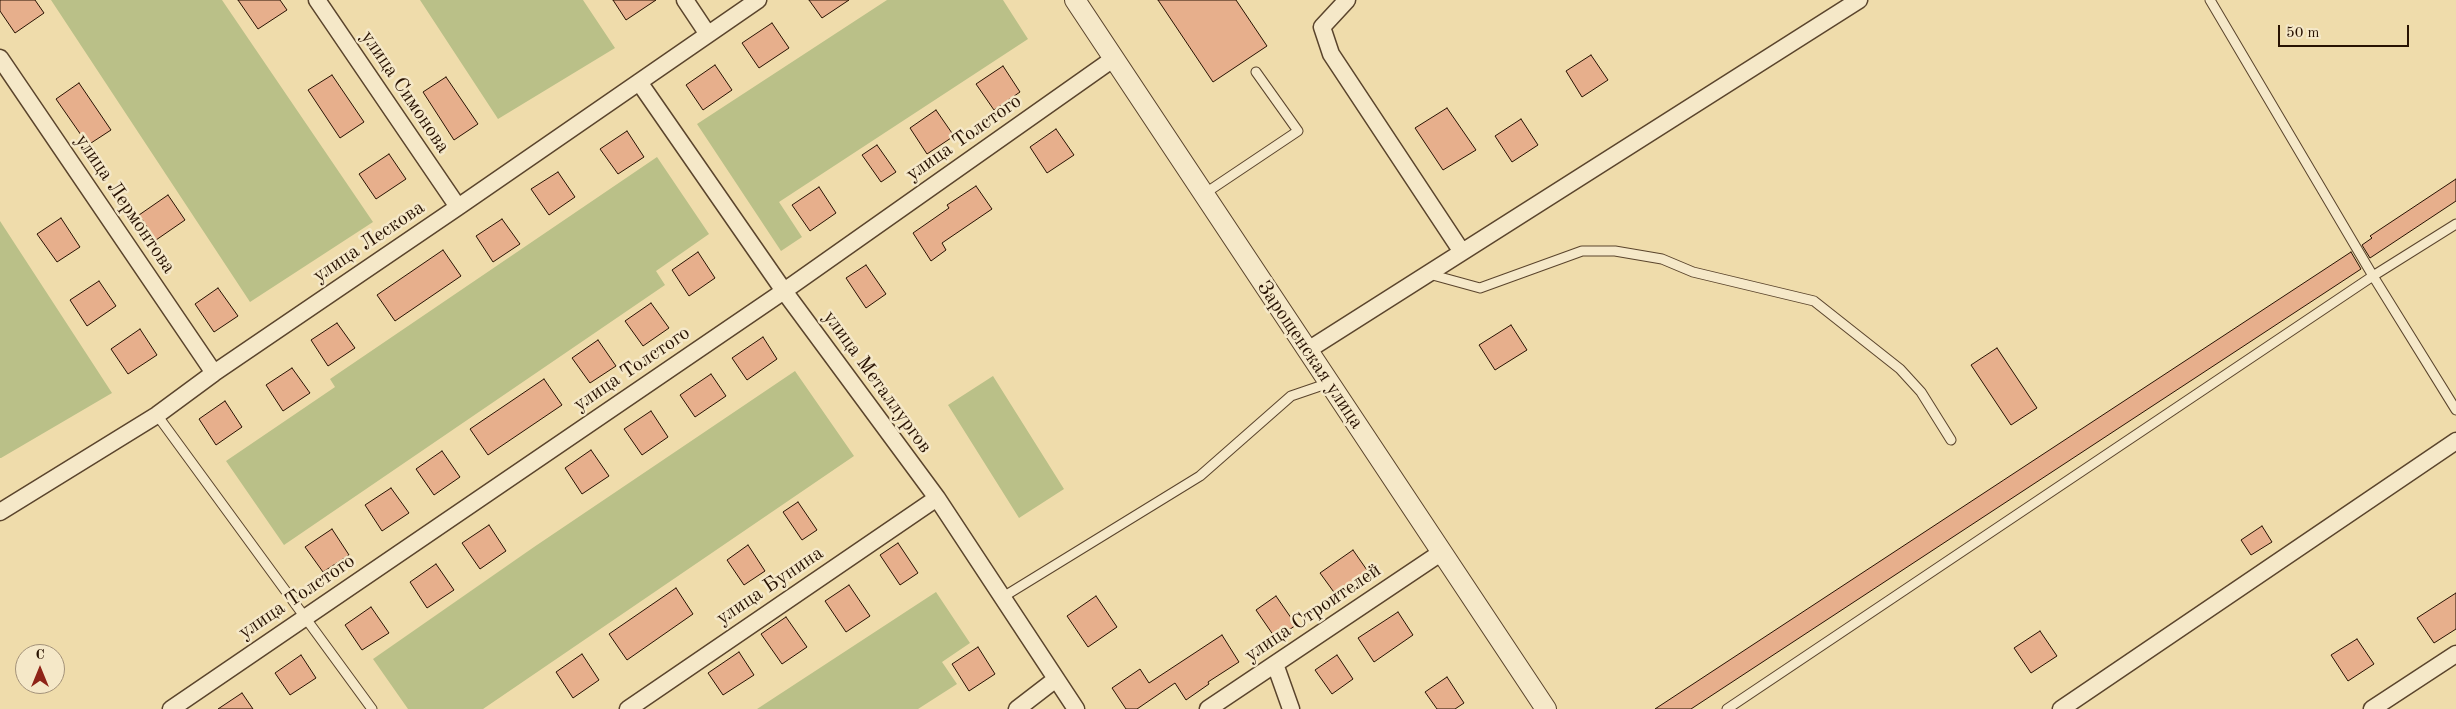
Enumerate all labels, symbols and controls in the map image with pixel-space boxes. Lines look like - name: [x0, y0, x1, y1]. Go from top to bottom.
- scale bar: [2281, 15, 2412, 47]
- street label: улица Симонова: [355, 26, 455, 158]
- text: 50 m: [2286, 26, 2320, 41]
- street label: улица Толстого: [902, 89, 1026, 187]
- street label: улица Лермонтова: [69, 130, 181, 278]
- street label: улица Лескова: [309, 196, 429, 288]
- street label: Зарощенская улица: [1251, 276, 1369, 434]
- street label: улица Металлургов: [817, 306, 937, 458]
- street label: улица Толстого: [569, 321, 695, 417]
- street label: улица Бунина: [712, 541, 828, 631]
- street label: улица Толстого: [234, 549, 360, 645]
- street label: улица Строителей: [1240, 559, 1386, 667]
- north arrow: [15, 644, 65, 694]
- text: С: [35, 648, 45, 662]

